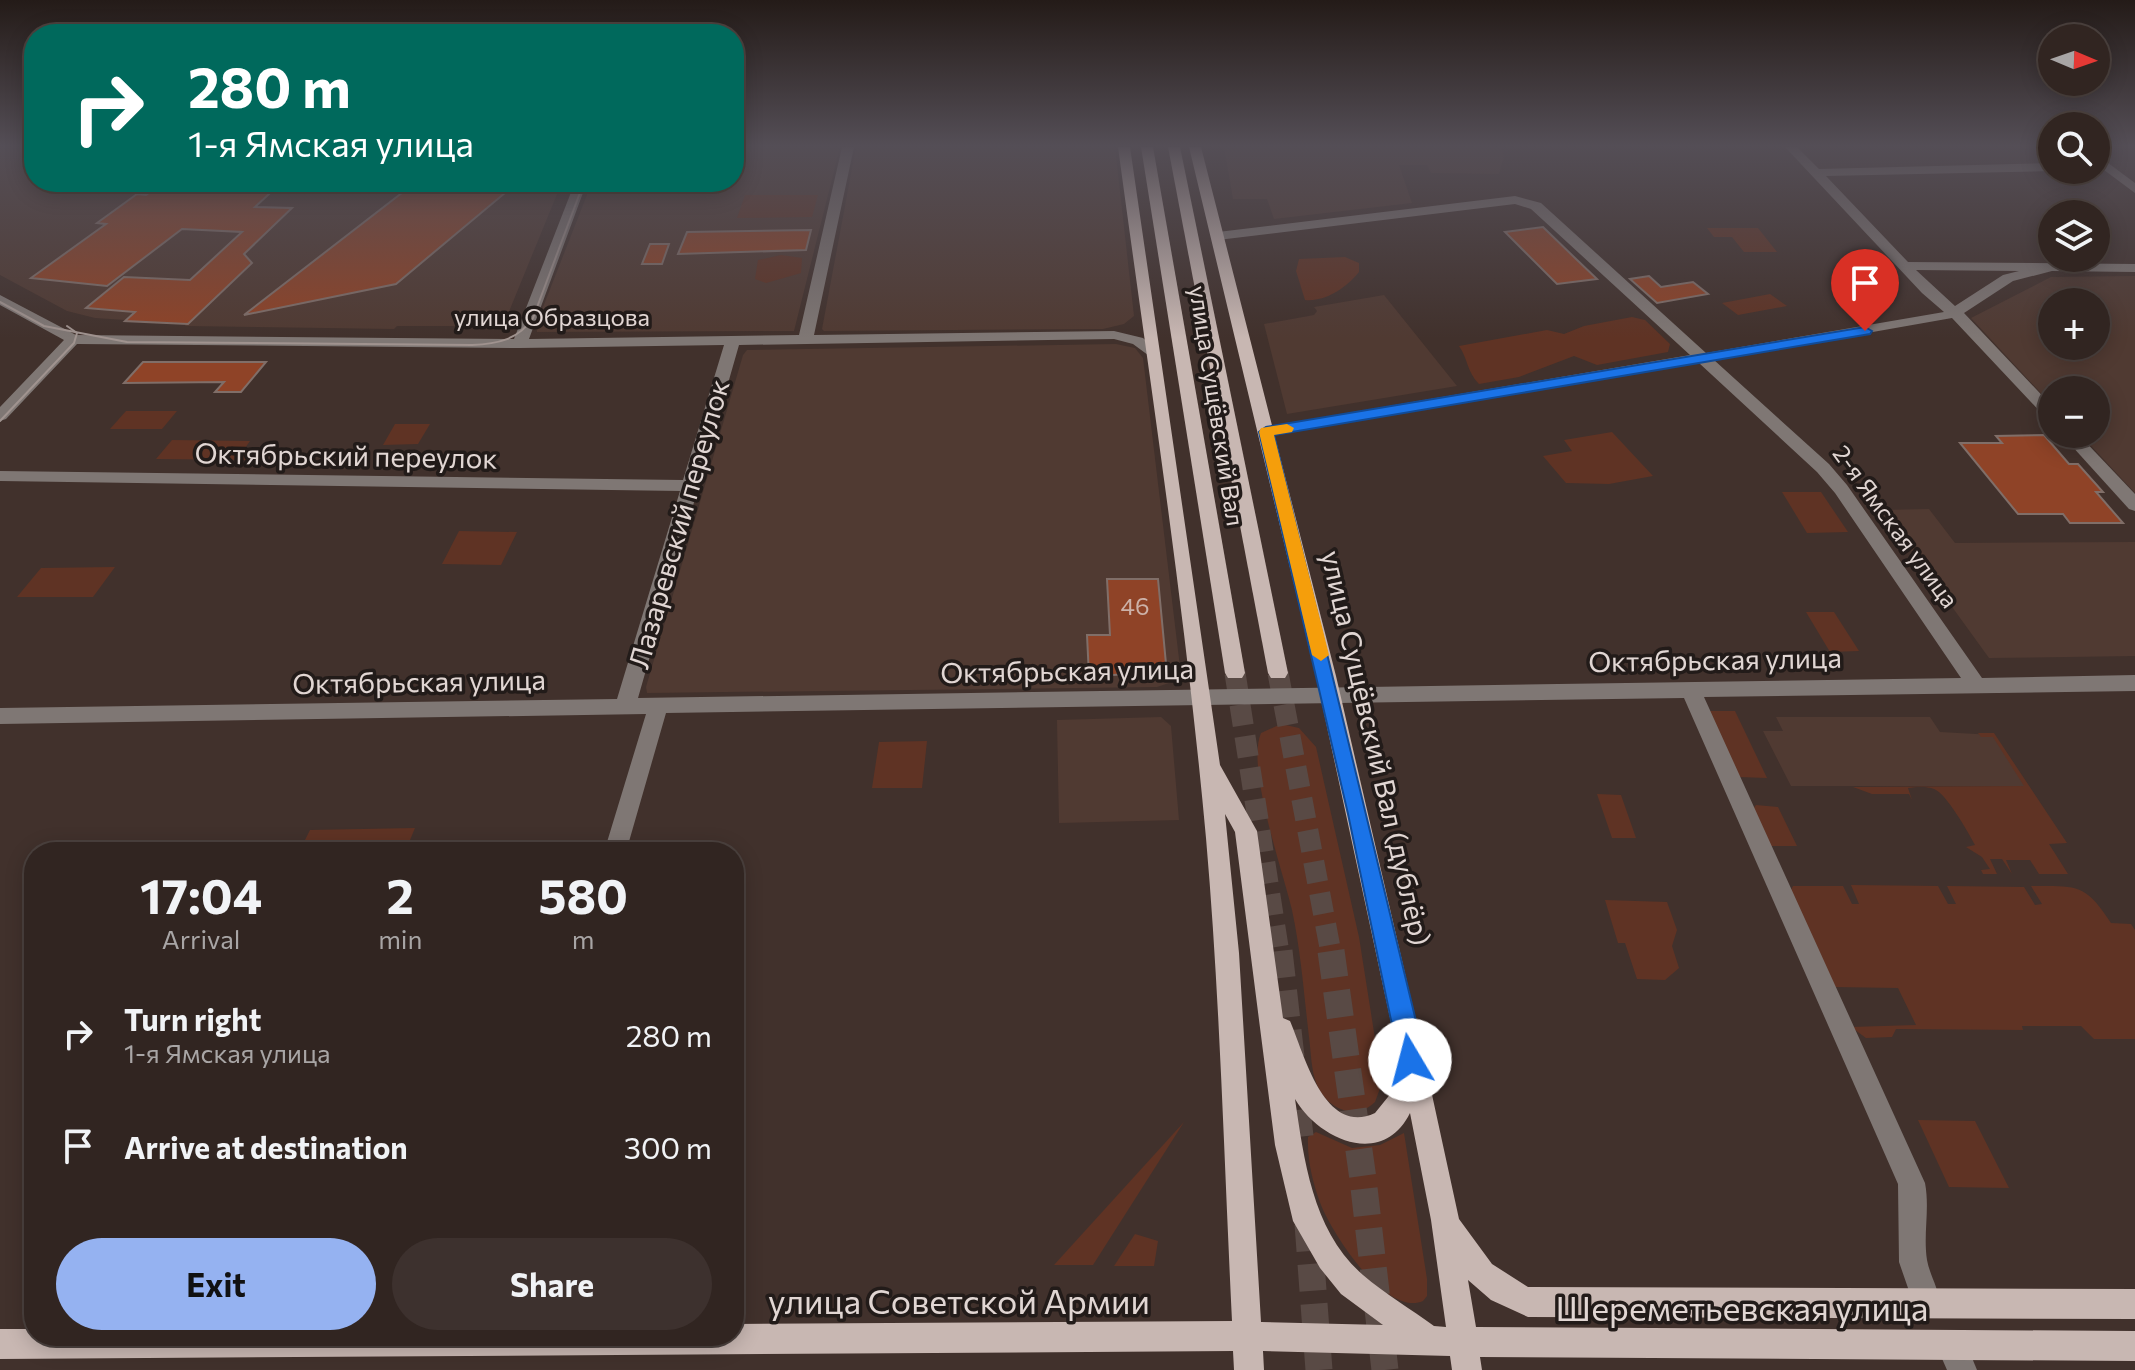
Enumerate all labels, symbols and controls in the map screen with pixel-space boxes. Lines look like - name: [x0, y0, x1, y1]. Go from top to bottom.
- north arrow: [2038, 24, 2110, 96]
- map controls: [2038, 24, 2110, 448]
- text: 280 m: [188, 51, 351, 120]
- icon: right: [56, 56, 160, 160]
- button: search: [2038, 112, 2110, 184]
- text: 1-я Ямская улица: [188, 120, 474, 164]
- button: layers: [2038, 200, 2110, 272]
- pin: [1831, 249, 1899, 331]
- icon: arrive: [1843, 261, 1887, 305]
- street label: улица Сущёвский Вал: [1184, 283, 1251, 528]
- button: +: [2038, 288, 2110, 360]
- street label: улица Образцова: [454, 302, 650, 331]
- street label: Лазаревский переулок: [621, 375, 736, 672]
- button: −: [2038, 376, 2110, 448]
- street label: Октябрьский переулок: [194, 435, 498, 475]
- street label: 2-я Ямская улица: [1828, 439, 1965, 613]
- street label: улица Сущёвский Вал (дублёр): [1315, 547, 1439, 949]
- house number: 46: [1121, 591, 1149, 620]
- street label: Октябрьская улица: [1588, 640, 1842, 678]
- street label: Октябрьская улица: [940, 651, 1194, 689]
- street label: Октябрьская улица: [292, 662, 546, 700]
- text: 17:04: [140, 865, 262, 924]
- text: 2: [387, 865, 414, 924]
- text: 580: [538, 865, 628, 924]
- text: Arrival: [162, 923, 240, 954]
- text: min: [378, 923, 422, 954]
- text: m: [572, 923, 595, 954]
- text: Turn right: [124, 1000, 261, 1037]
- icon: right: [56, 1012, 100, 1056]
- text: 280 m: [626, 1016, 712, 1053]
- position arrow: [1368, 1018, 1452, 1102]
- text: 1-я Ямская улица: [124, 1037, 331, 1068]
- icon: arrive: [56, 1124, 100, 1168]
- text: Arrive at destination: [124, 1128, 408, 1165]
- text: 300 m: [624, 1128, 712, 1165]
- button: Exit: [56, 1238, 376, 1330]
- button: Share: [392, 1238, 712, 1330]
- street label: улица Советской Армии: [768, 1279, 1150, 1321]
- street label: Шереметьевская улица: [1556, 1286, 1928, 1328]

